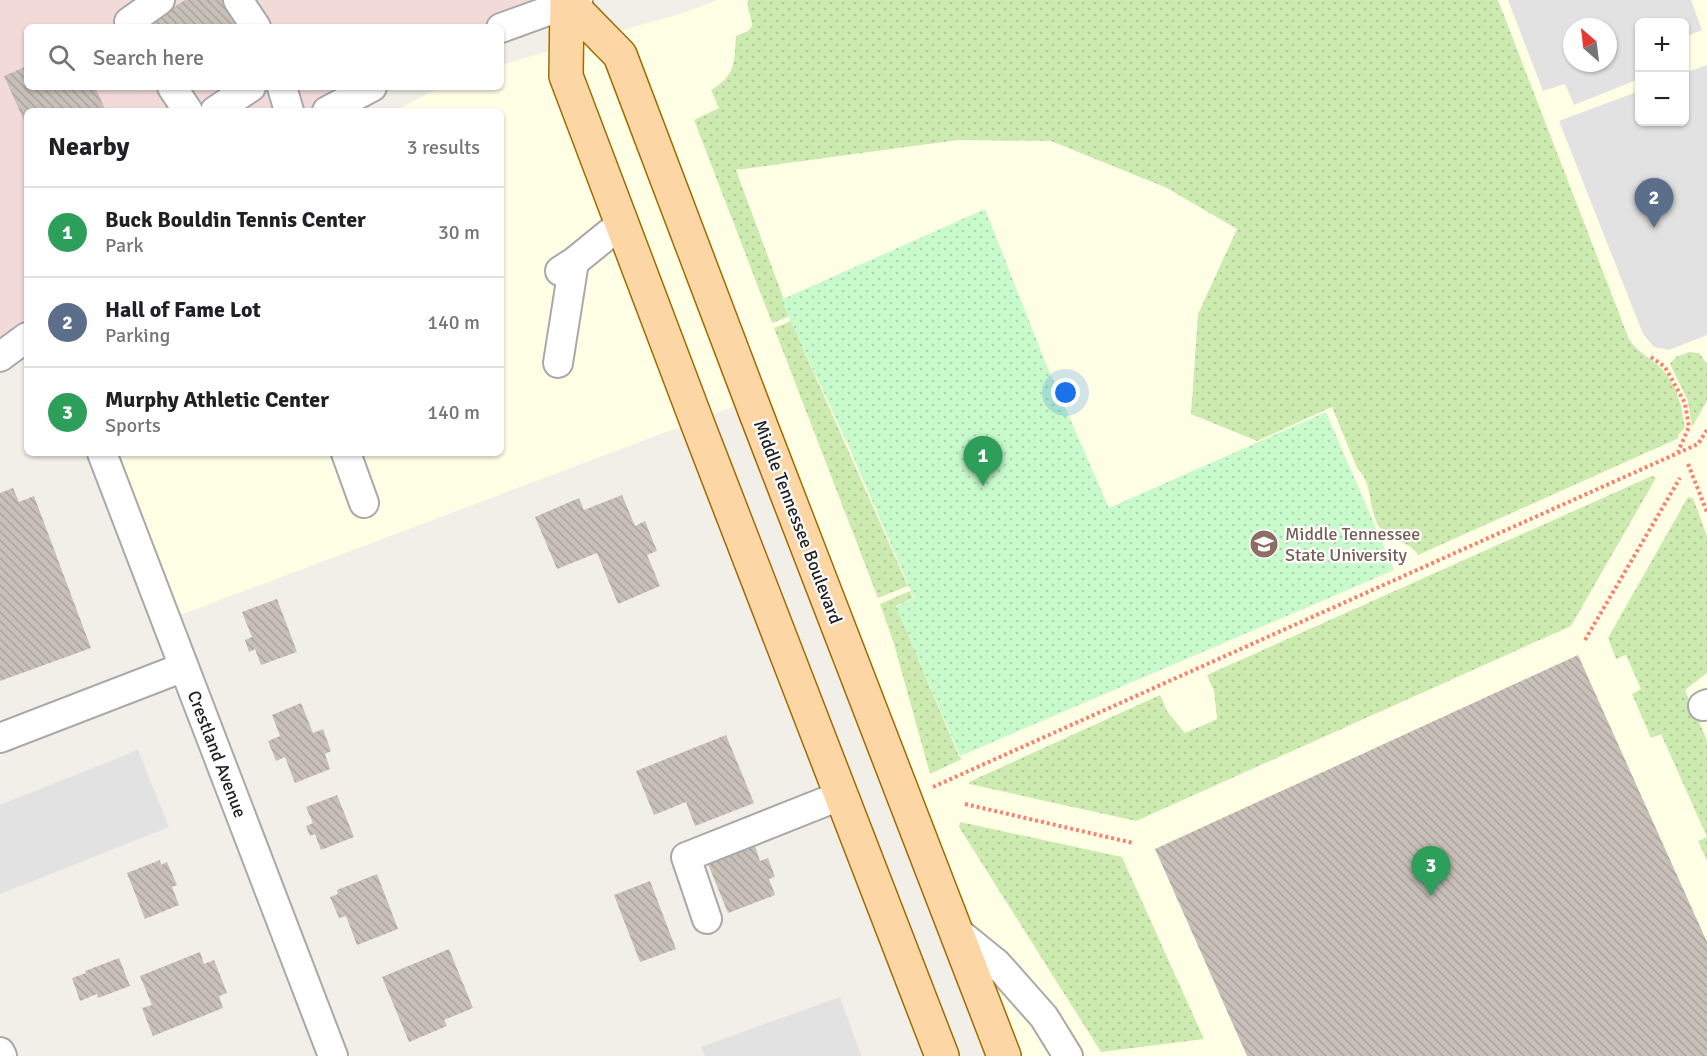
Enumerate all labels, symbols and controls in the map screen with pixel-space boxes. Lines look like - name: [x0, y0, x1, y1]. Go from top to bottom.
- north arrow: [1563, 18, 1617, 72]
- map controls: [1635, 18, 1689, 126]
- button: +: [1635, 18, 1689, 72]
- search box: [24, 24, 504, 90]
- icon: search: [45, 41, 78, 74]
- text: Search here: [93, 44, 204, 71]
- button: −: [1635, 72, 1689, 126]
- text: Nearby: [48, 131, 129, 163]
- text: 3 results: [407, 135, 480, 160]
- pin: 2: [1634, 178, 1674, 228]
- text: Buck Bouldin Tennis Center: [105, 206, 366, 233]
- text: 1: [62, 220, 73, 245]
- text: 30 m: [438, 220, 480, 245]
- text: Park: [105, 233, 143, 258]
- text: Hall of Fame Lot: [105, 296, 261, 323]
- text: 2: [62, 310, 73, 335]
- text: 140 m: [427, 310, 480, 335]
- text: Parking: [105, 323, 170, 348]
- your location: [1051, 378, 1080, 407]
- text: Murphy Athletic Center: [105, 386, 329, 413]
- text: 3: [62, 400, 73, 425]
- text: 140 m: [427, 400, 480, 425]
- text: Sports: [105, 413, 161, 438]
- street label: Middle Tennessee Boulevard: [749, 417, 847, 627]
- pin: 1: [964, 436, 1002, 486]
- place label: Middle Tennessee State University: [1285, 523, 1420, 566]
- school or university icon: Middle Tennessee State University: [1248, 528, 1280, 560]
- street label: Crestland Avenue: [183, 687, 251, 821]
- pin: 3: [1412, 846, 1450, 896]

